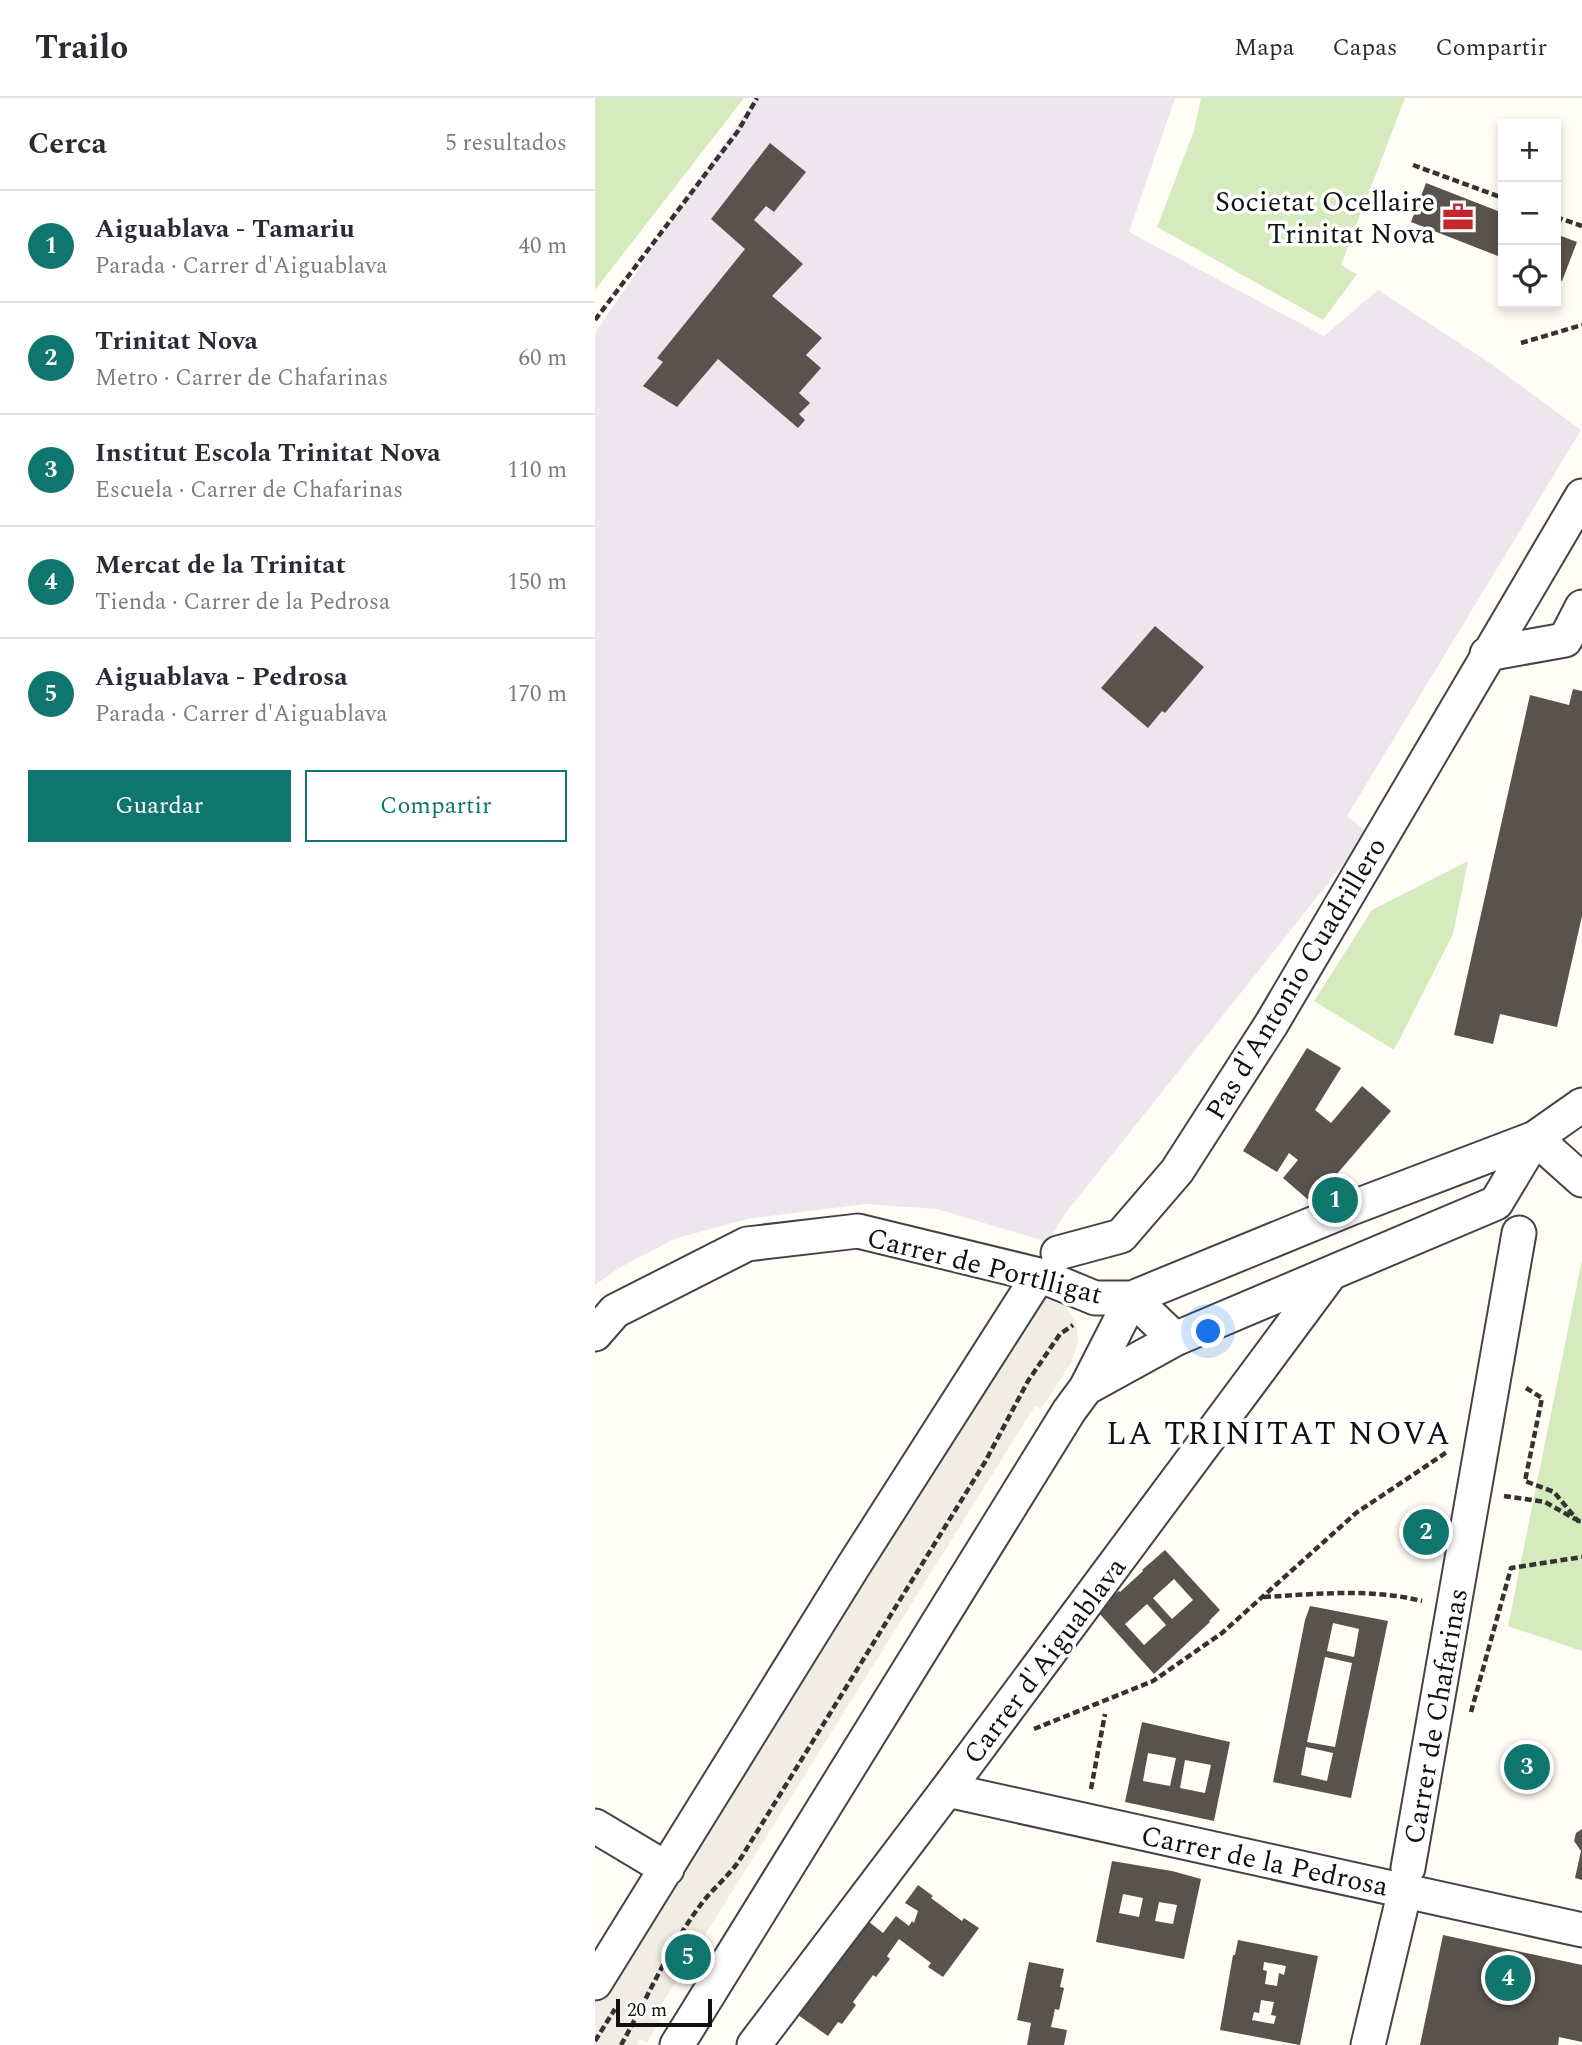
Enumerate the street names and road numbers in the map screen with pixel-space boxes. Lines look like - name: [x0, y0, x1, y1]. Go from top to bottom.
- street label: Pas d'Antonio Cuadrillero: [1195, 829, 1398, 1129]
- street label: Carrer de Portlligat: [862, 1216, 1107, 1317]
- street label: Carrer d'Aiguablava: [953, 1548, 1138, 1774]
- street label: Carrer de Chafarinas: [1393, 1585, 1480, 1848]
- street label: Carrer de la Pedrosa: [1137, 1814, 1392, 1909]

